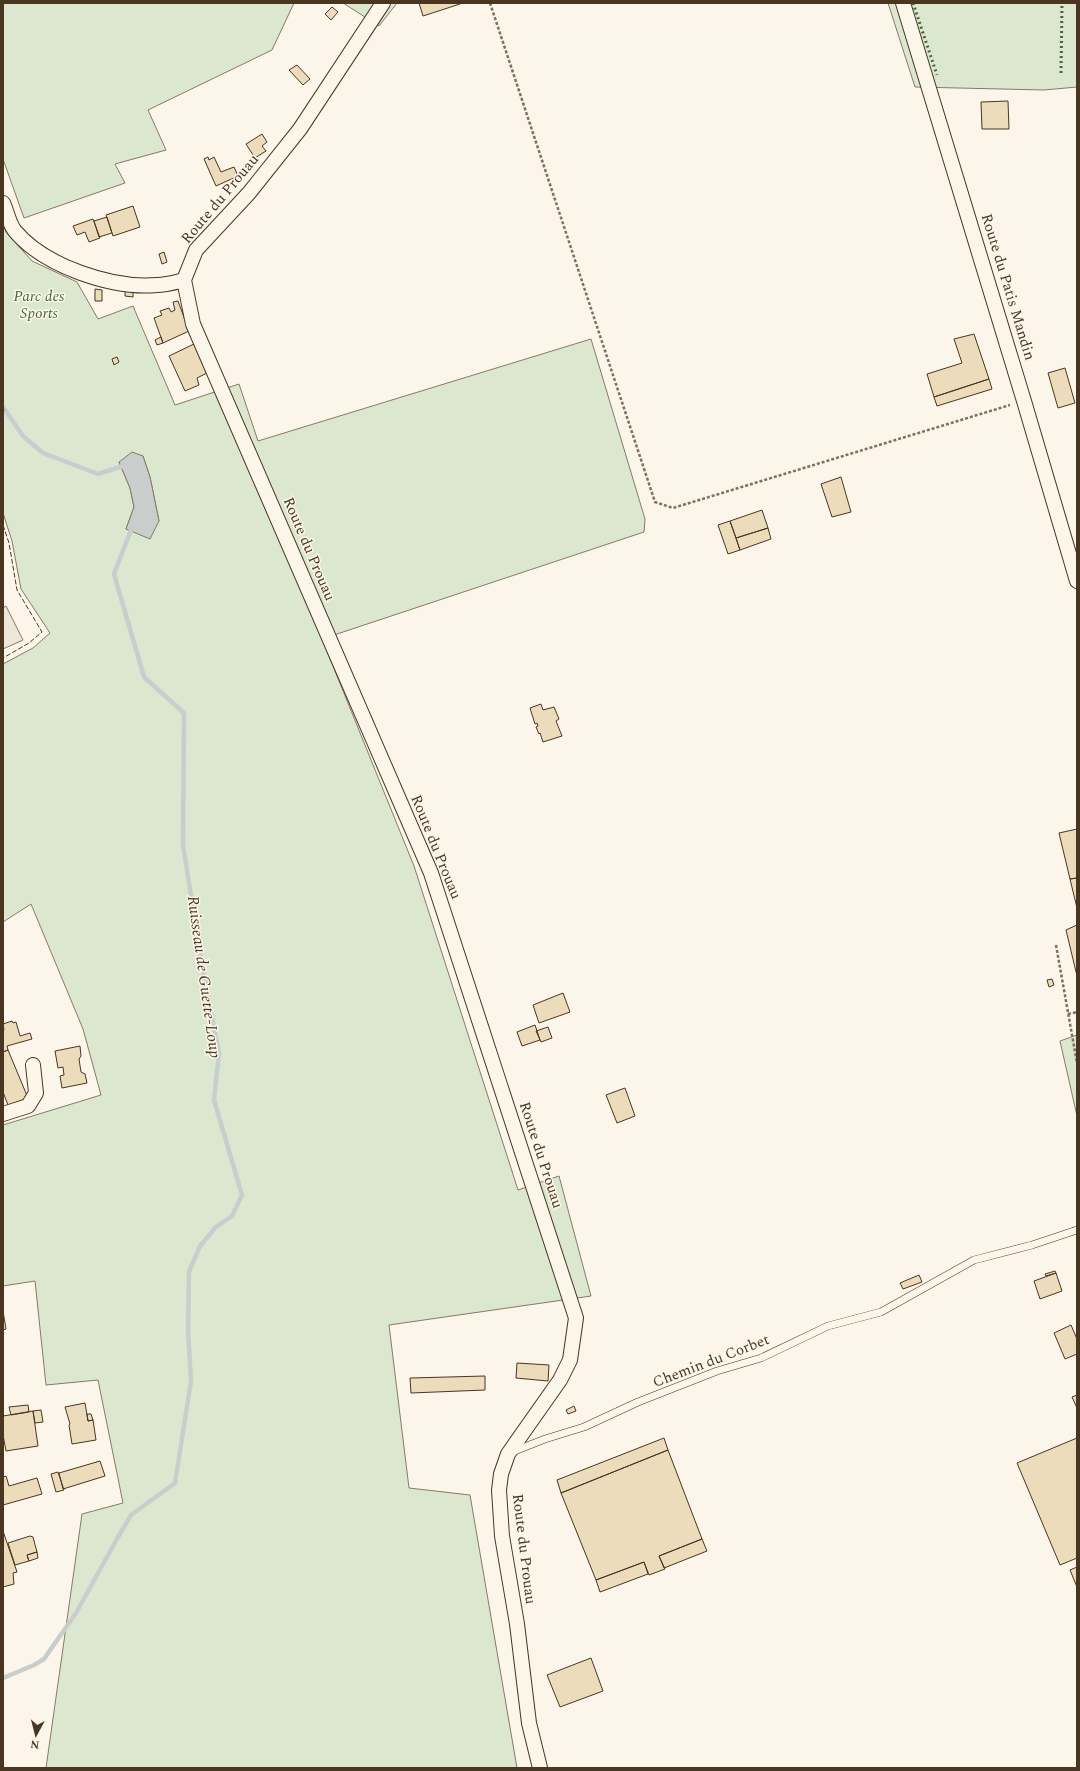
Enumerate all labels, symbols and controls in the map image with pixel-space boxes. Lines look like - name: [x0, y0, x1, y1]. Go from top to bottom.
- street label: Route du Prouau: [176, 149, 264, 249]
- street label: Route du Patis Mandin: [975, 211, 1041, 363]
- park label: Parc des Sports: [14, 285, 65, 325]
- street label: Route du Prouau: [277, 493, 341, 605]
- street label: Route du Prouau: [405, 791, 467, 903]
- water label: Ruisseau de Guette-Loup: [181, 894, 227, 1060]
- street label: Route du Prouau: [513, 1099, 569, 1211]
- street label: Chemin du Corbet: [649, 1328, 773, 1394]
- street label: Route du Prouau: [506, 1493, 542, 1605]
- north arrow: [16, 1715, 56, 1755]
- text: N: [29, 1735, 40, 1753]

